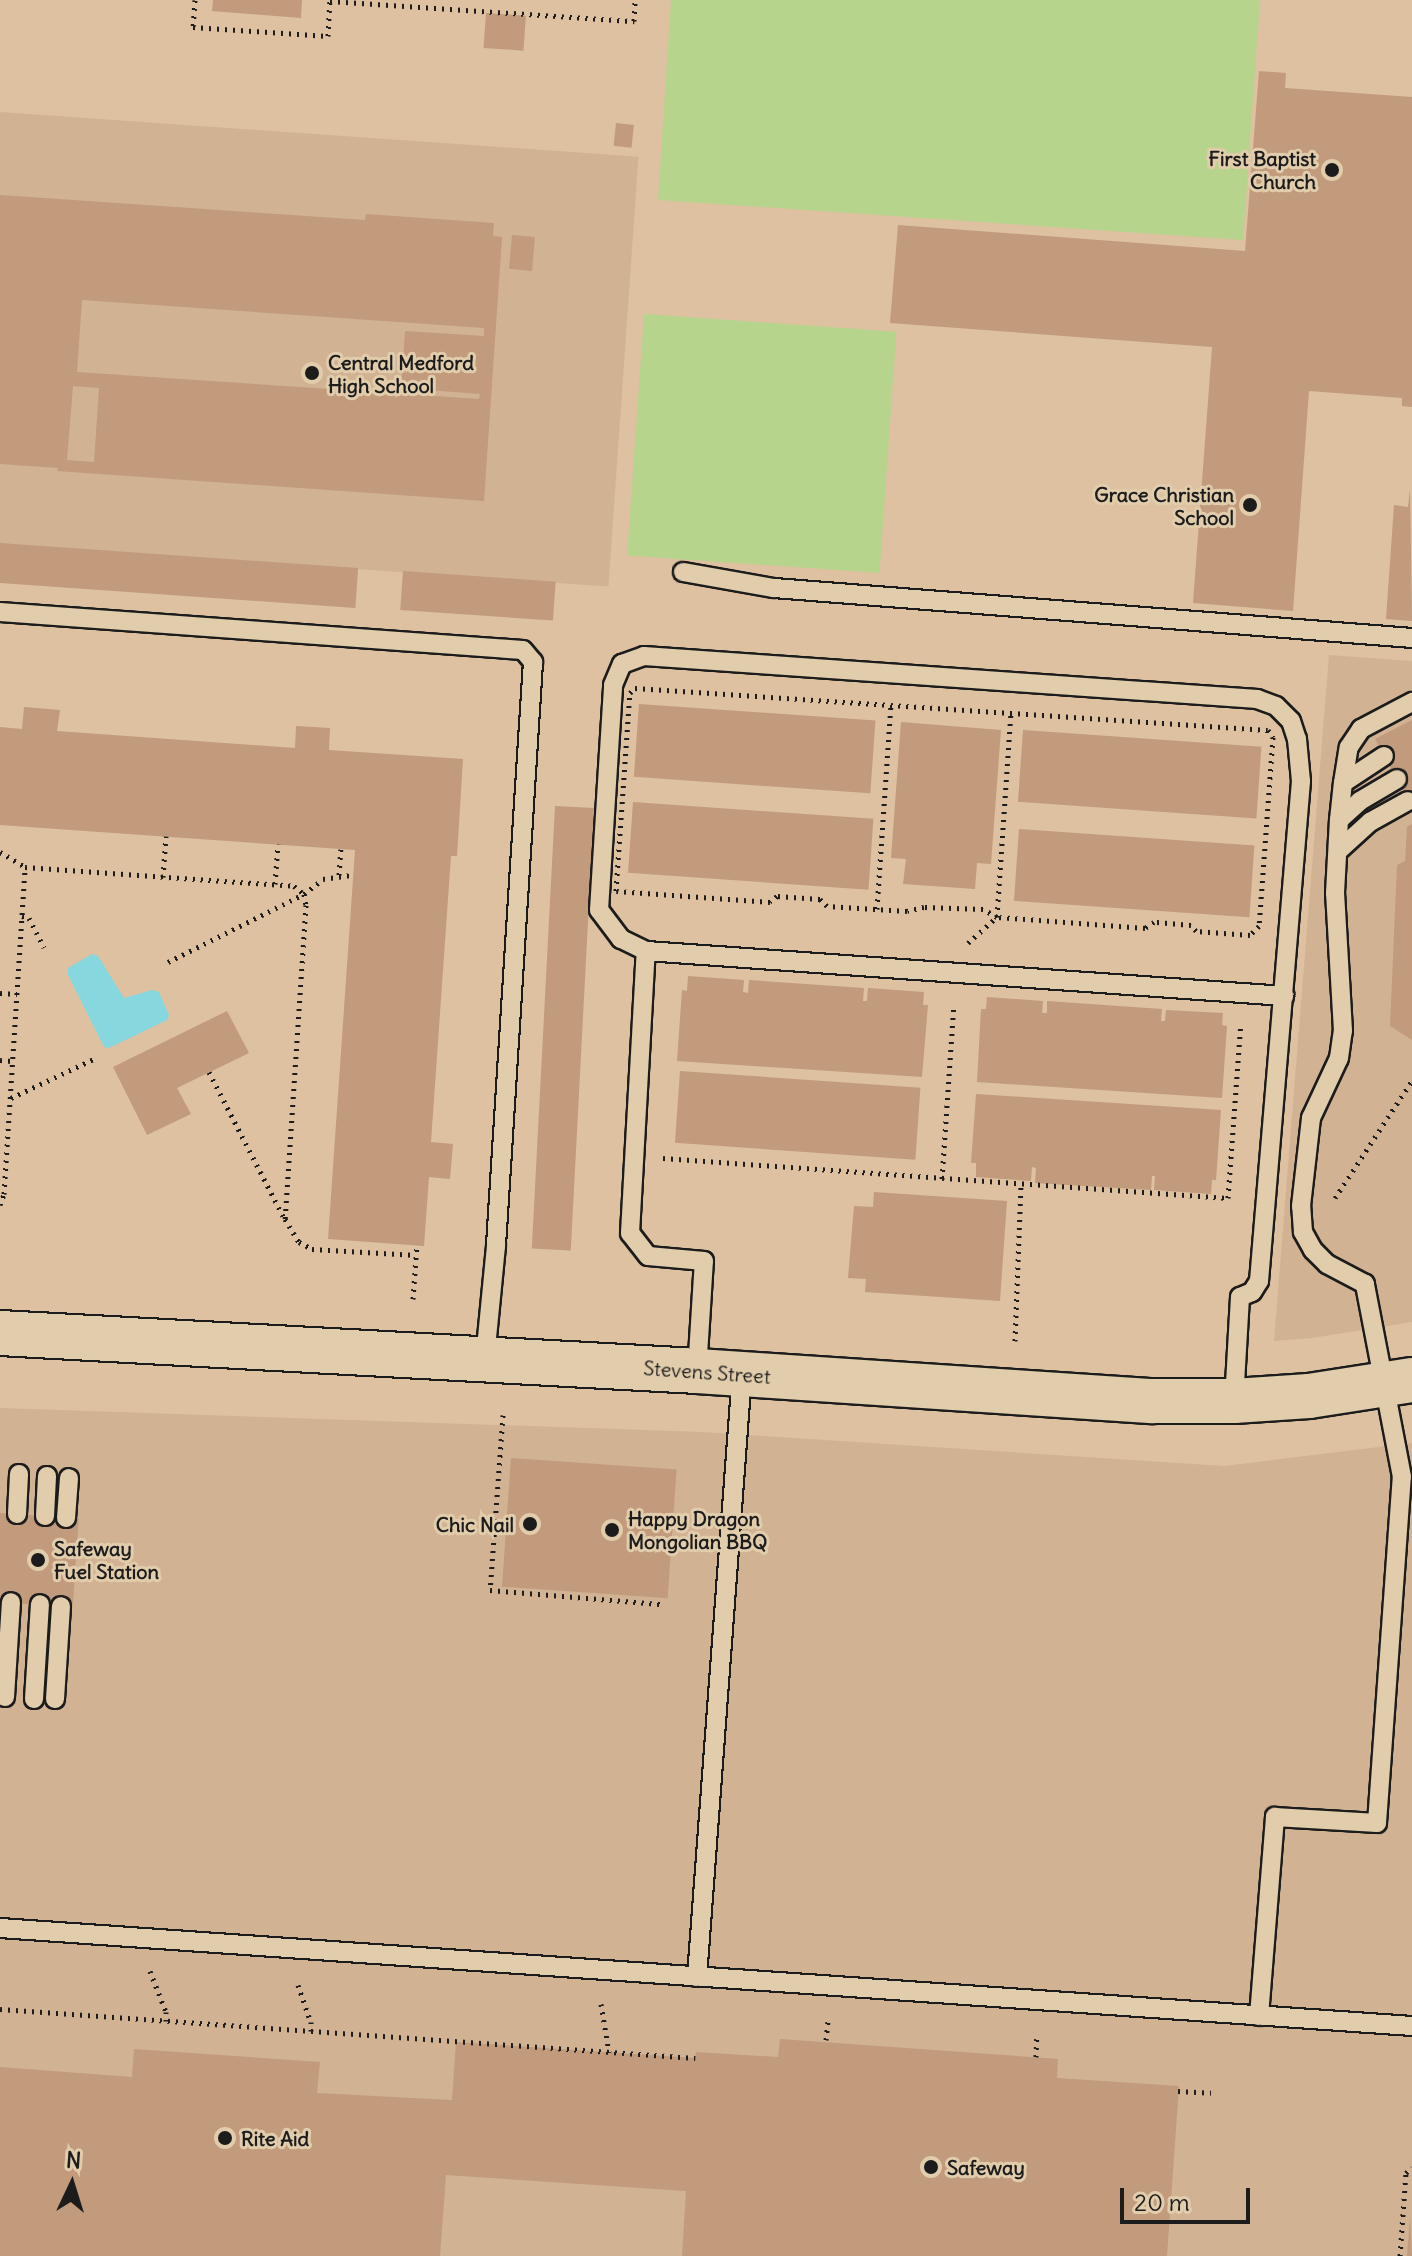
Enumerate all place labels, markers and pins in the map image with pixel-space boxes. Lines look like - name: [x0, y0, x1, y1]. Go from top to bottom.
- place label: First Baptist Church: [1209, 146, 1316, 193]
- marker: First Baptist Church: [1323, 161, 1341, 179]
- place label: Central Medford High School: [328, 350, 474, 397]
- marker: Central Medford High School: [303, 364, 321, 382]
- place label: Grace Christian School: [1094, 482, 1234, 529]
- marker: Grace Christian School: [1241, 496, 1259, 514]
- place label: Happy Dragon Mongolian BBQ: [628, 1506, 767, 1553]
- place label: Chic Nail: [436, 1512, 514, 1536]
- marker: Chic Nail: [521, 1515, 539, 1533]
- marker: Happy Dragon Mongolian BBQ: [603, 1521, 621, 1539]
- place label: Safeway Fuel Station: [54, 1536, 159, 1583]
- marker: Safeway Fuel Station: [29, 1551, 47, 1569]
- place label: Rite Aid: [241, 2126, 309, 2150]
- marker: Rite Aid: [216, 2129, 234, 2147]
- place label: Safeway: [947, 2155, 1025, 2179]
- marker: Safeway: [922, 2158, 940, 2176]

